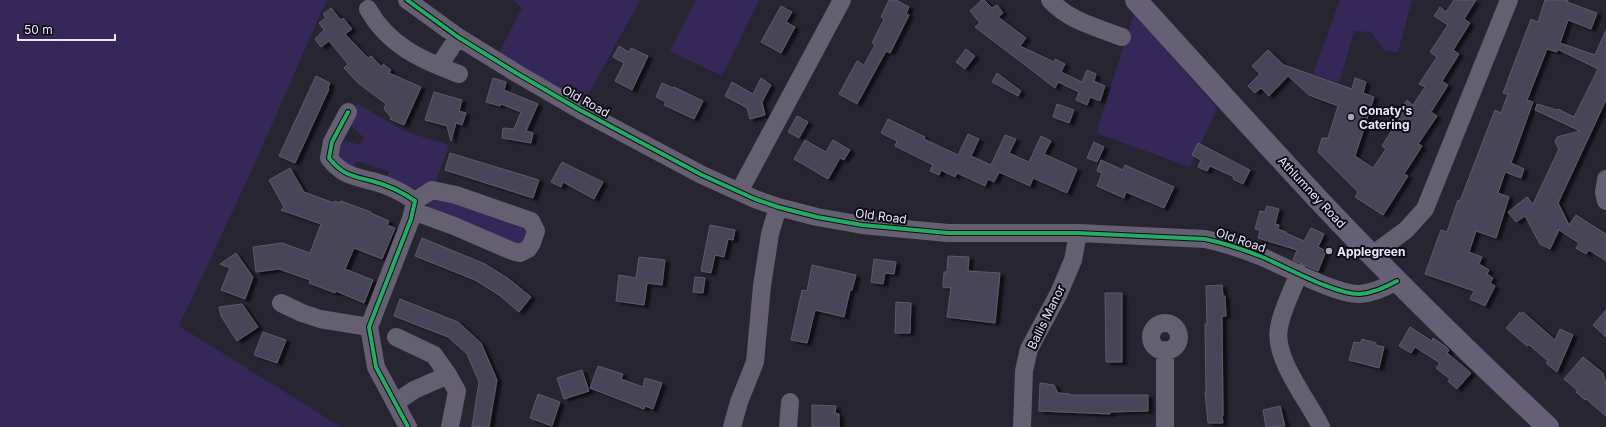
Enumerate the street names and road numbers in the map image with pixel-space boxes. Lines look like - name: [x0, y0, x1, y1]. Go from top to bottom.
- street label: Old Road: [560, 82, 612, 120]
- street label: Athlumney Road: [1275, 153, 1349, 231]
- street label: Old Road: [854, 205, 908, 227]
- street label: Old Road: [1214, 224, 1268, 256]
- street label: Ballis Manor: [1024, 282, 1068, 351]

